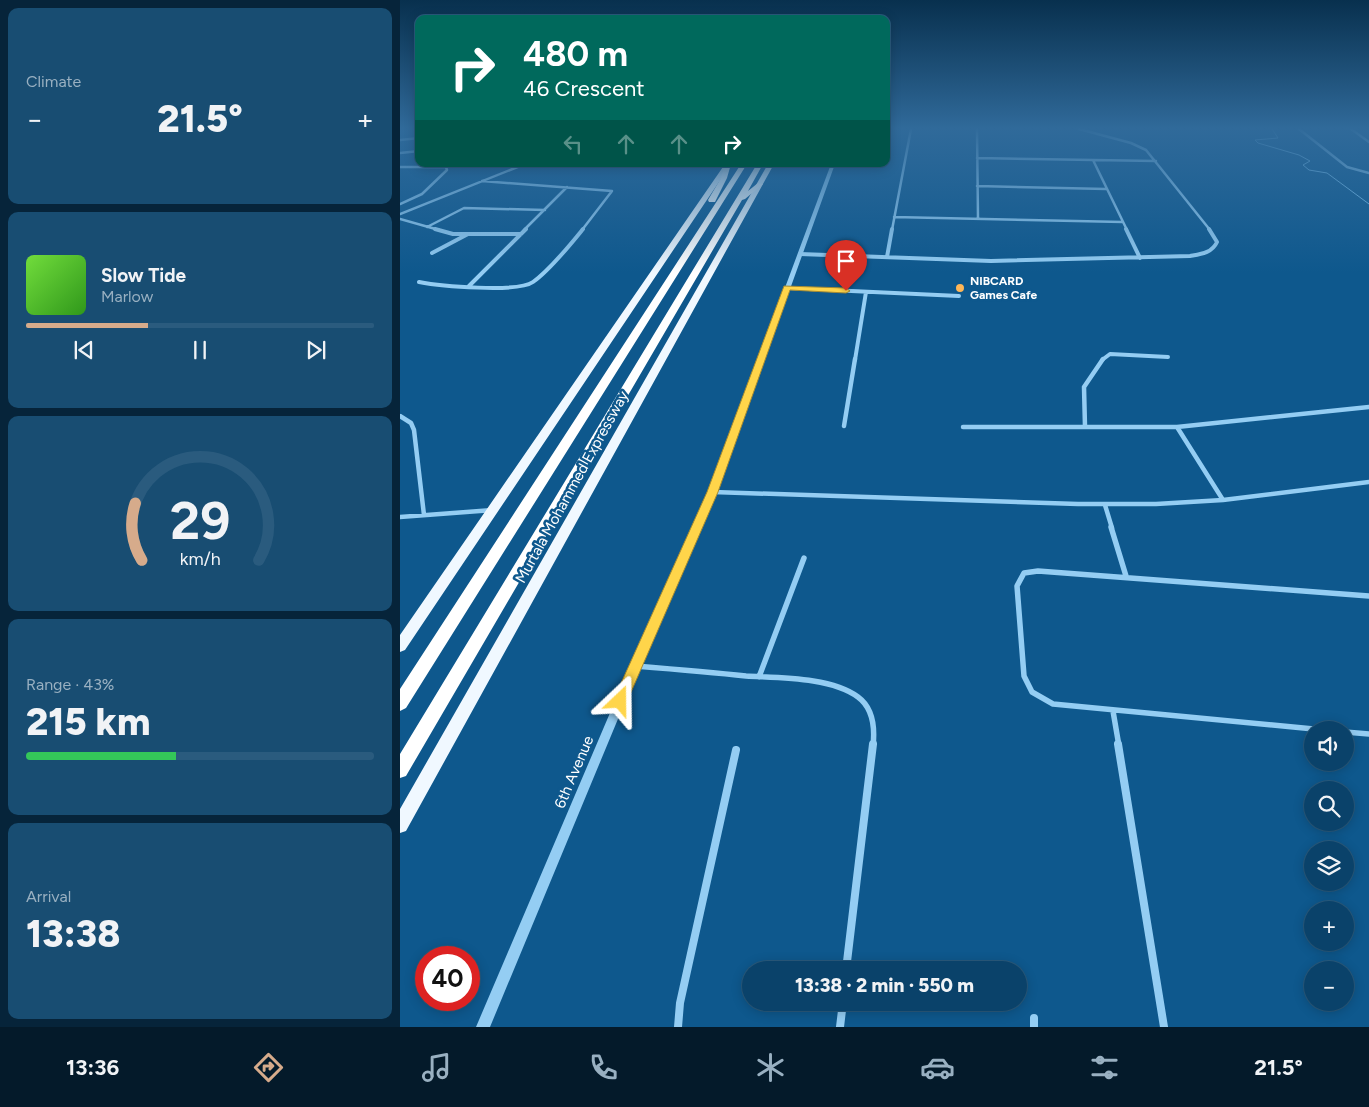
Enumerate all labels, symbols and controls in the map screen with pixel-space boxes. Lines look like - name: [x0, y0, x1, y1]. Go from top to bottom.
- text: 480 m: [523, 33, 628, 75]
- icon: right: [440, 35, 505, 100]
- text: Climate: [26, 72, 81, 91]
- text: 46 Crescent: [523, 75, 645, 102]
- text: 21.5°: [157, 96, 243, 142]
- text: −: [26, 102, 43, 136]
- text: +: [357, 102, 374, 136]
- icon: left: [559, 130, 587, 158]
- icon: ahead: [612, 130, 640, 158]
- icon: ahead: [665, 130, 693, 158]
- icon: right: [718, 130, 746, 158]
- pin: [825, 240, 867, 291]
- icon: arrive: [832, 247, 860, 275]
- text: Slow Tide: [101, 264, 186, 287]
- place label: NIBCARD Games Cafe: [970, 274, 1038, 302]
- marker: NIBCARD Games Cafe: [954, 282, 966, 294]
- text: Marlow: [101, 287, 153, 306]
- icon: previous: [70, 336, 98, 364]
- icon: pause: [186, 336, 214, 364]
- icon: next: [302, 336, 330, 364]
- street label: Murtala Mohammed Expressway: [512, 388, 632, 586]
- text: 29: [170, 490, 230, 552]
- text: km/h: [180, 548, 220, 569]
- position arrow: [593, 674, 645, 726]
- text: Range · 43%: [26, 675, 114, 694]
- text: 215 km: [26, 699, 150, 745]
- map controls: [1304, 721, 1354, 1011]
- button: sound: [1304, 721, 1354, 771]
- street label: 6th Avenue: [551, 733, 597, 811]
- button: search: [1304, 781, 1354, 831]
- button: layers: [1304, 841, 1354, 891]
- text: Arrival: [26, 887, 71, 906]
- button: +: [1304, 901, 1354, 951]
- text: 13:38: [26, 911, 120, 957]
- speed limit sign: 40: [415, 946, 480, 1011]
- button: −: [1304, 961, 1354, 1011]
- text: 13:38 · 2 min · 550 m: [795, 974, 974, 997]
- icon: directions: [251, 1050, 286, 1085]
- icon: music: [419, 1050, 454, 1085]
- icon: phone: [586, 1050, 621, 1085]
- icon: climate: [753, 1050, 788, 1085]
- icon: car: [920, 1050, 955, 1085]
- icon: filters: [1087, 1050, 1122, 1085]
- text: 13:36: [66, 1054, 119, 1081]
- text: 21.5°: [1254, 1054, 1303, 1081]

